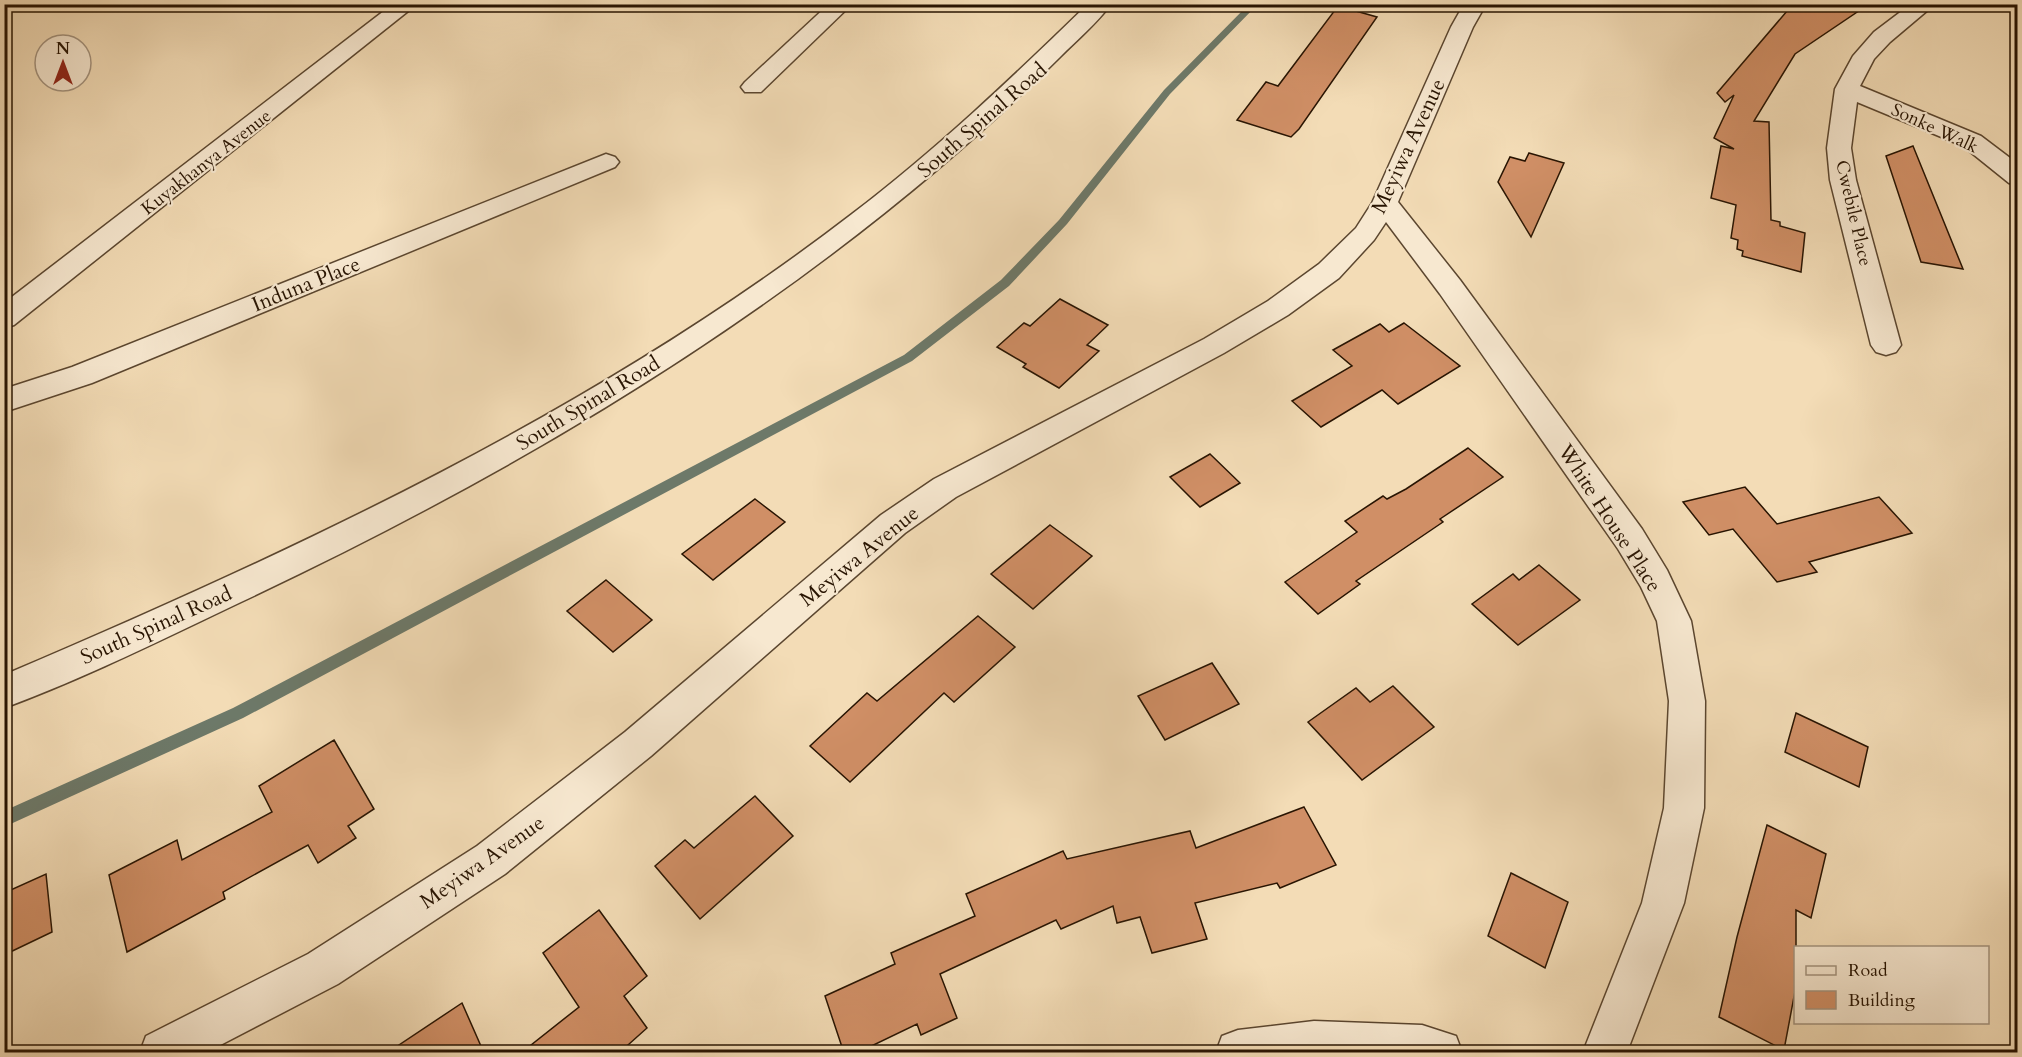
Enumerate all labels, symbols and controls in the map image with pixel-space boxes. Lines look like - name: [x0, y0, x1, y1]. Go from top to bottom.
- north arrow: [33, 33, 93, 93]
- text: N: [56, 38, 70, 60]
- street label: South Spinal Road: [911, 56, 1053, 185]
- street label: Meyiwa Avenue: [1364, 74, 1452, 218]
- street label: Sonke Walk: [1887, 97, 1983, 160]
- street label: Kuyakhanya Avenue: [136, 104, 276, 221]
- street label: Cwebile Place: [1829, 158, 1878, 269]
- street label: Induna Place: [248, 250, 365, 319]
- street label: South Spinal Road: [511, 349, 666, 458]
- street label: White House Place: [1550, 438, 1668, 598]
- street label: Meyiwa Avenue: [793, 499, 925, 614]
- street label: South Spinal Road: [76, 579, 237, 672]
- street label: Meyiwa Avenue: [414, 809, 550, 916]
- legend: [1794, 946, 1989, 1024]
- text: Road: [1848, 958, 1888, 983]
- text: Building: [1848, 988, 1916, 1013]

